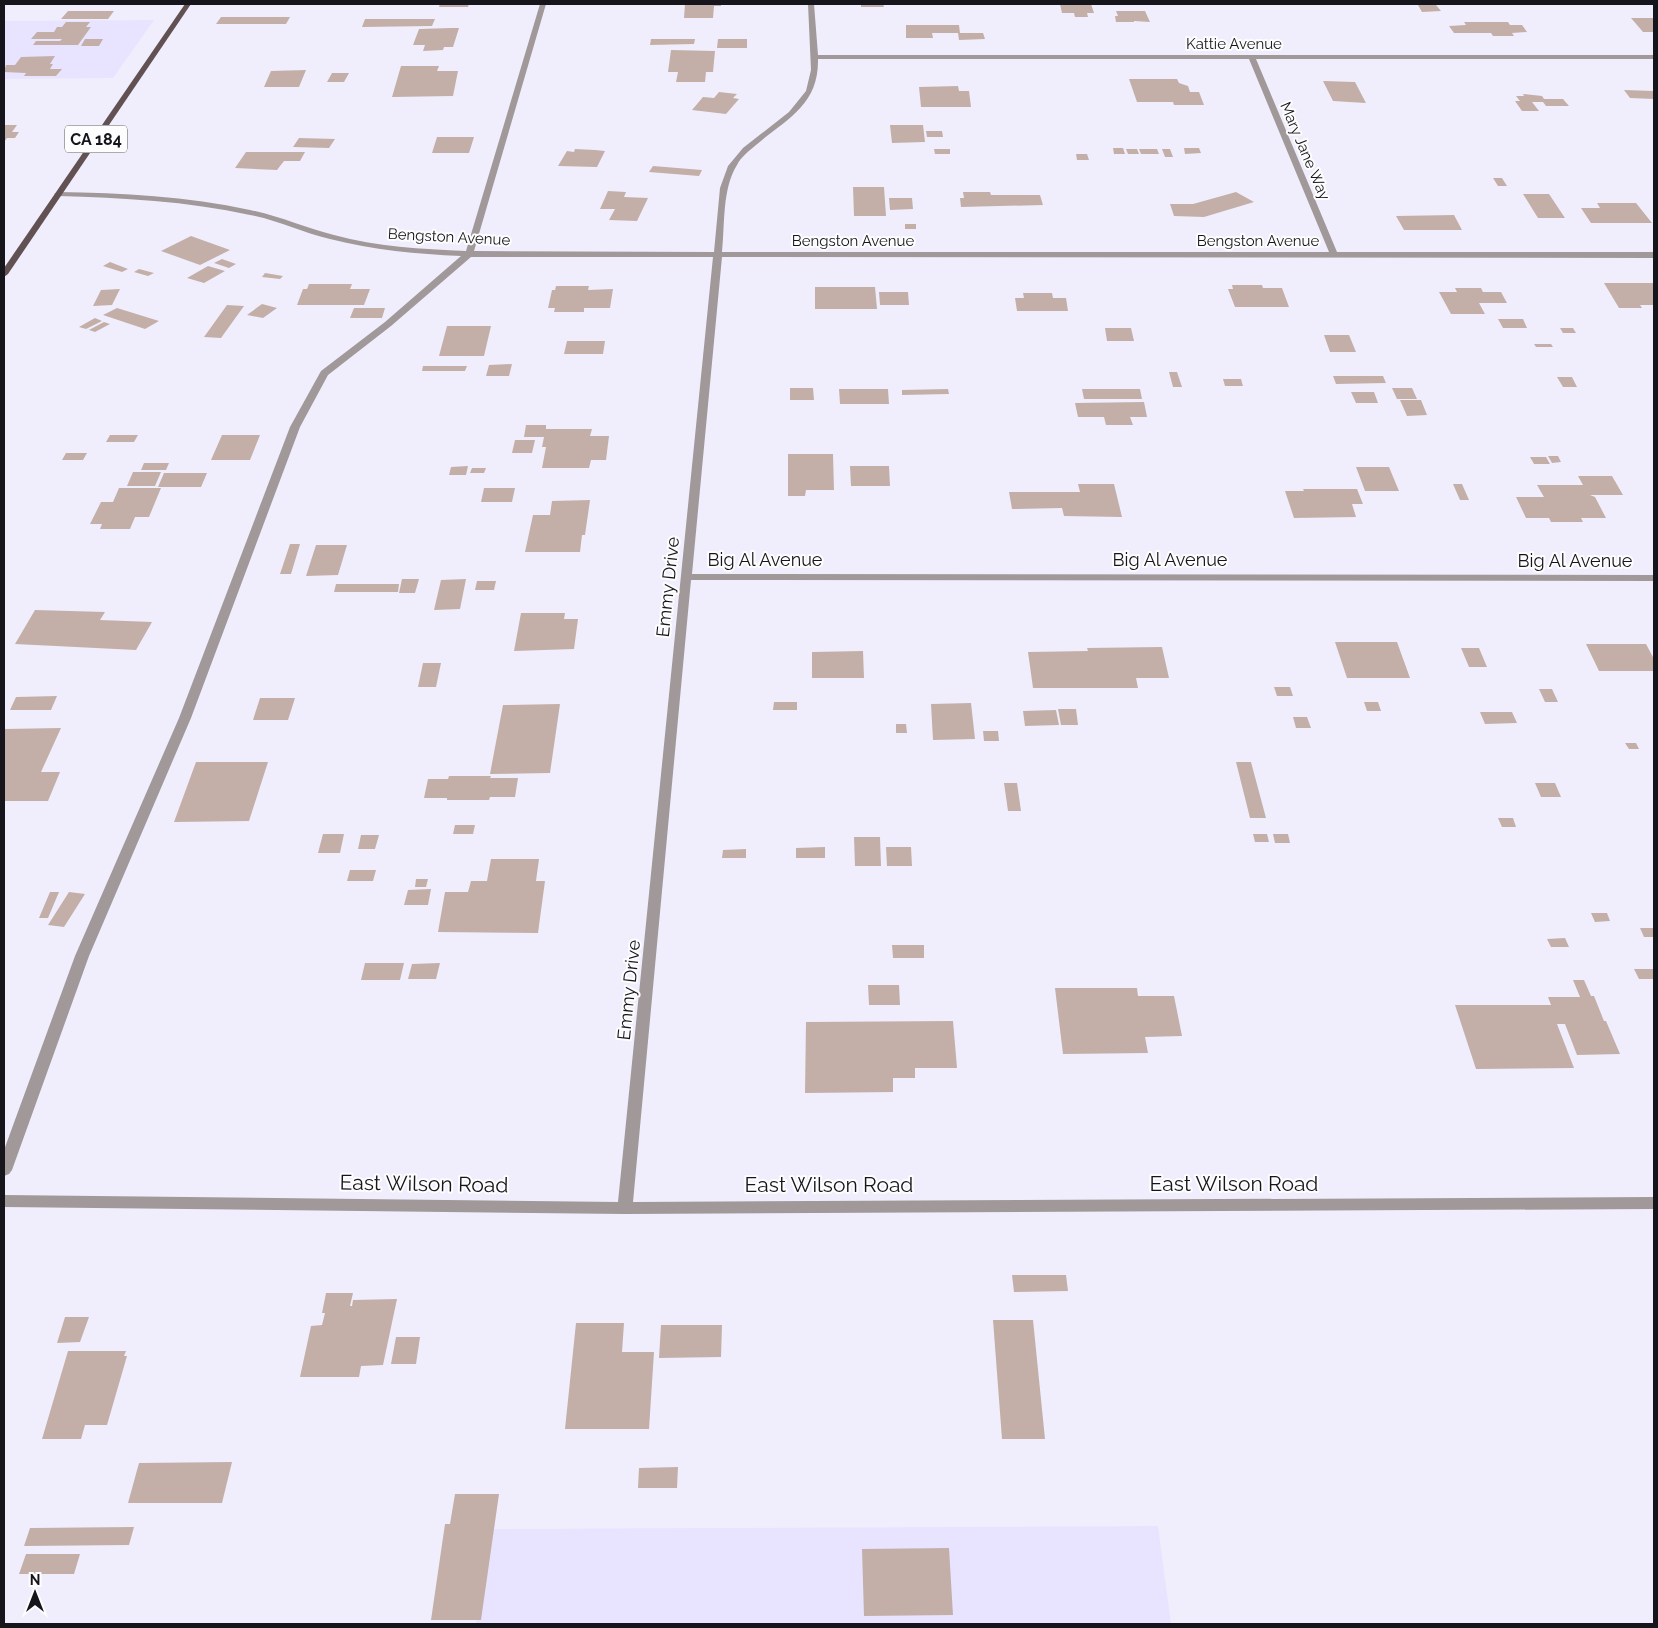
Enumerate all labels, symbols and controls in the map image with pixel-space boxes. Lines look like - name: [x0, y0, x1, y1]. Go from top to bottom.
- street label: Kattie Avenue: [1186, 35, 1282, 53]
- street label: Mary Jane Way: [1276, 99, 1334, 203]
- road number: CA 184: [65, 126, 127, 152]
- street label: Bengston Avenue: [387, 225, 511, 249]
- street label: Bengston Avenue: [792, 232, 914, 250]
- street label: Bengston Avenue: [1197, 232, 1319, 250]
- street label: Emmy Drive: [652, 535, 683, 638]
- street label: Big Al Avenue: [708, 549, 823, 570]
- street label: Big Al Avenue: [1113, 549, 1228, 570]
- street label: Big Al Avenue: [1518, 550, 1633, 571]
- street label: Emmy Drive: [613, 938, 644, 1041]
- street label: East Wilson Road: [339, 1170, 509, 1197]
- street label: East Wilson Road: [1150, 1171, 1318, 1196]
- street label: East Wilson Road: [745, 1172, 913, 1197]
- north arrow: [10, 1568, 60, 1618]
- text: N: [30, 1572, 40, 1588]

